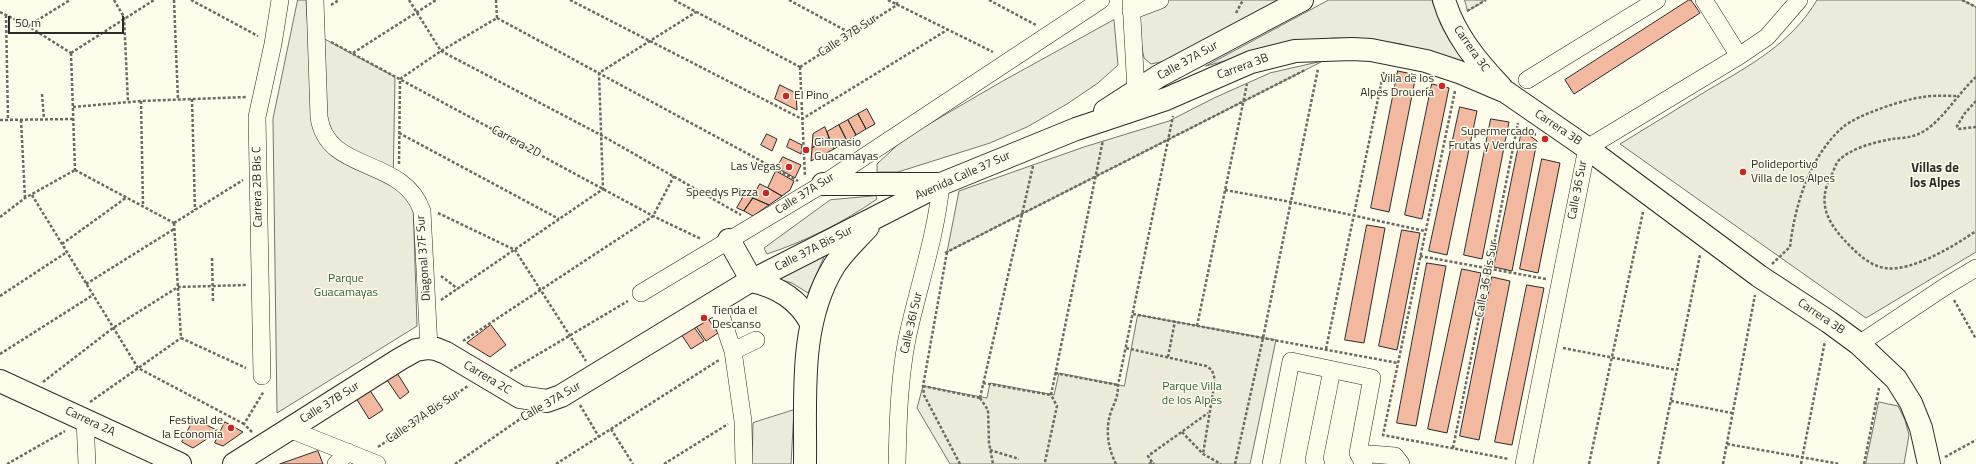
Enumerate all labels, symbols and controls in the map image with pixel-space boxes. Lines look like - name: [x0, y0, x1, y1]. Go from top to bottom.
- scale bar: [10, 8, 126, 34]
- street label: Calle 37B Sur: [816, 12, 880, 60]
- text: 50 m: [15, 13, 41, 32]
- street label: Carrera 3C: [1450, 23, 1492, 75]
- street label: Calle 37A Sur: [1155, 38, 1221, 84]
- street label: Carrera 3B: [1215, 51, 1271, 83]
- place label: Villa de los Alpes Drouería: [1360, 72, 1434, 100]
- marker: Villa de los Alpes Drouería: [1437, 81, 1447, 91]
- place label: El Pino: [794, 89, 829, 103]
- marker: El Pino: [781, 91, 791, 101]
- street label: Carrera 3B: [1532, 107, 1584, 149]
- street label: Carrera 2D: [489, 123, 543, 161]
- place label: Supermercado, Frutas y Verduras: [1448, 125, 1537, 153]
- marker: Supermercado, Frutas y Verduras: [1540, 134, 1550, 144]
- place label: Gimnasio Guacamayas: [814, 136, 878, 164]
- marker: Gimnasio Guacamayas: [801, 145, 811, 155]
- street label: Carrera 2B Bis C: [250, 146, 266, 228]
- street label: Avenida Calle 37 Sur: [913, 149, 1013, 203]
- place label: Polideportivo Villa de los Alpes: [1751, 158, 1835, 186]
- street label: Calle 36 Sur: [1565, 159, 1591, 221]
- place label: Las Vegas: [731, 160, 781, 174]
- district label: Villas de los Alpes: [1910, 161, 1960, 192]
- marker: Las Vegas: [784, 162, 794, 172]
- marker: Polideportivo Villa de los Alpes: [1738, 167, 1748, 177]
- street label: Calle 37A Sur: [773, 170, 837, 218]
- place label: Speedys Pizza: [686, 186, 758, 200]
- marker: Speedys Pizza: [761, 188, 771, 198]
- street label: Diagonal 37F Sur: [414, 215, 434, 301]
- street label: Calle 37A Bis Sur: [773, 223, 855, 275]
- street label: Calle 36 Bis Sur: [1472, 239, 1502, 319]
- park label: Parque Guacamayas: [314, 272, 378, 300]
- street label: Calle 36I Sur: [898, 291, 926, 355]
- street label: Carrera 3B: [1795, 296, 1847, 338]
- place label: Tienda el Descanso: [712, 304, 761, 332]
- marker: Tienda el Descanso: [699, 313, 709, 323]
- street label: Carrera 2C: [461, 358, 513, 398]
- street label: Calle 37B Sur: [298, 379, 362, 427]
- street label: Calle 37A Sur: [518, 379, 584, 425]
- park label: Parque Villa de los Alpes: [1162, 380, 1222, 408]
- street label: Calle 37A Bis Sur: [384, 387, 462, 447]
- street label: Carrera 2A: [63, 404, 117, 440]
- place label: Festival de la Economía: [162, 414, 223, 442]
- marker: Festival de la Economía: [226, 423, 236, 433]

